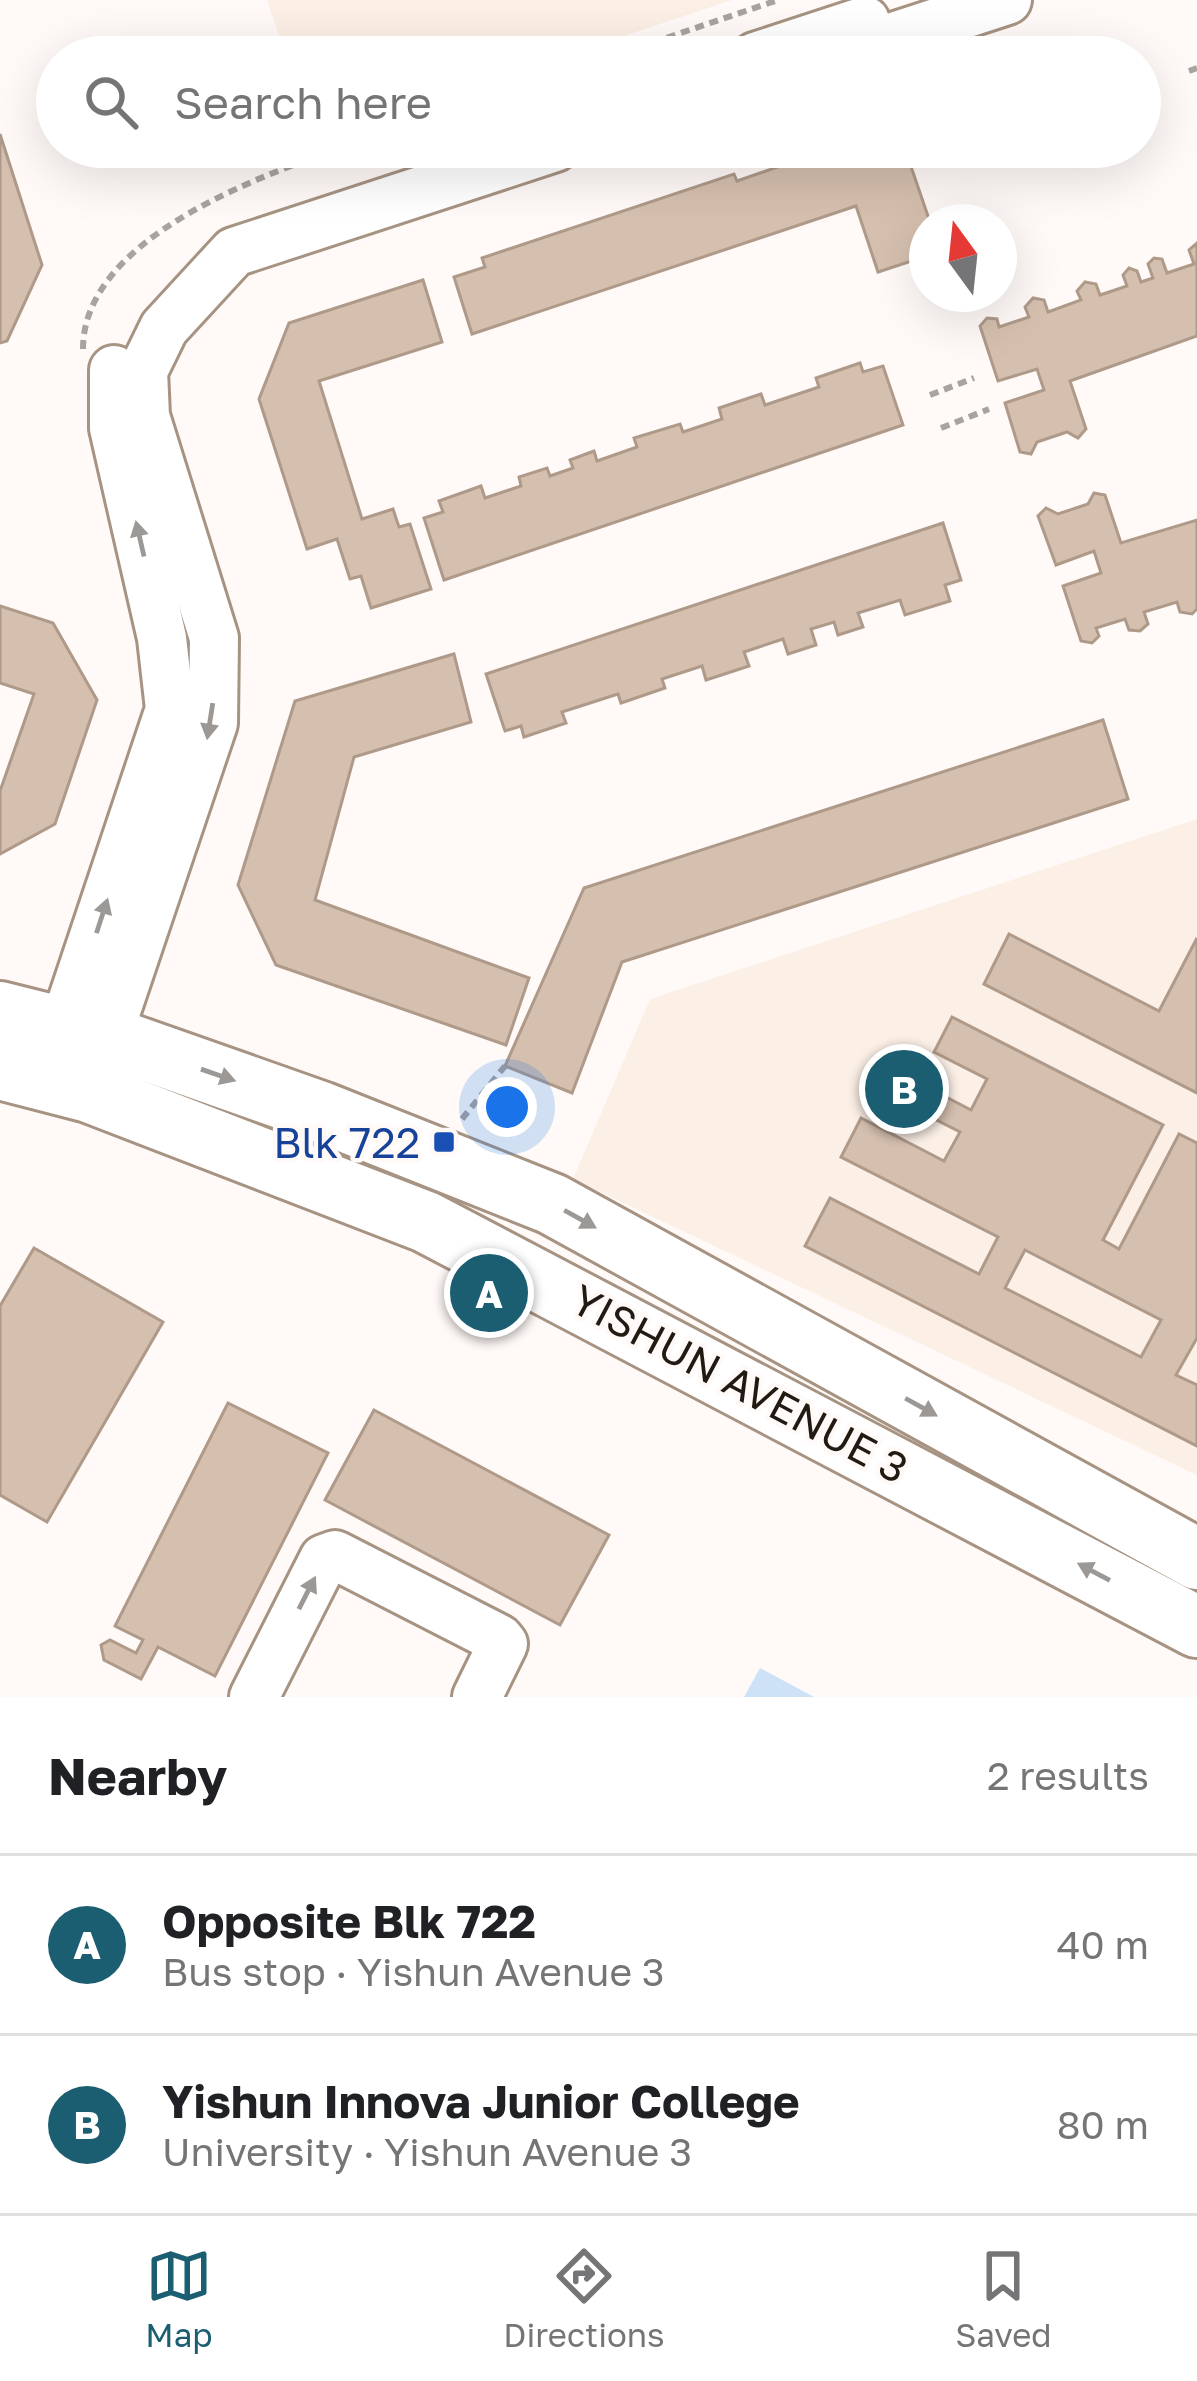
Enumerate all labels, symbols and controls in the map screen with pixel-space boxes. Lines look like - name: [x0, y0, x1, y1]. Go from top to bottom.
- search box: [36, 36, 1161, 168]
- icon: search: [78, 69, 144, 135]
- text: Search here: [174, 75, 432, 129]
- north arrow: [909, 204, 1017, 312]
- one-way arrow: [129, 520, 148, 558]
- one-way arrow: [200, 703, 219, 741]
- one-way arrow: [94, 897, 113, 934]
- pin: B: [865, 1044, 943, 1134]
- one-way arrow: [200, 1067, 236, 1085]
- your location: [477, 1077, 537, 1137]
- place label: Blk 722: [273, 1117, 420, 1167]
- marker: Blk 722: [431, 1129, 457, 1155]
- one-way arrow: [563, 1208, 597, 1229]
- pin: A: [450, 1248, 528, 1338]
- street label: YISHUN AVENUE 3: [563, 1273, 917, 1493]
- one-way arrow: [905, 1396, 938, 1417]
- one-way arrow: [1076, 1562, 1111, 1583]
- one-way arrow: [296, 1575, 316, 1610]
- text: Nearby: [48, 1745, 227, 1806]
- text: 2 results: [987, 1752, 1149, 1799]
- text: Opposite Blk 722: [162, 1894, 536, 1948]
- text: A: [73, 1921, 101, 1968]
- text: 40 m: [1057, 1921, 1149, 1968]
- text: Bus stop · Yishun Avenue 3: [162, 1948, 665, 1995]
- text: Yishun Innova Junior College: [162, 2074, 800, 2128]
- text: B: [73, 2101, 101, 2148]
- text: 80 m: [1057, 2101, 1149, 2148]
- text: University · Yishun Avenue 3: [162, 2128, 692, 2175]
- tab: Map: [145, 2243, 213, 2354]
- tab: Directions: [503, 2243, 665, 2354]
- tab: Saved: [955, 2243, 1052, 2354]

